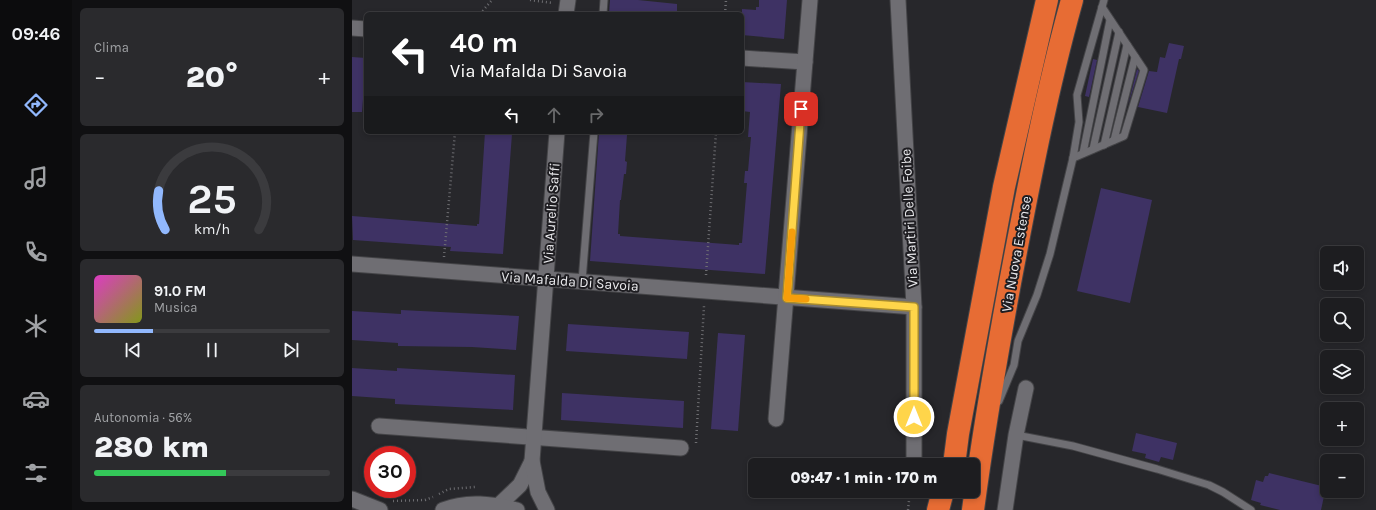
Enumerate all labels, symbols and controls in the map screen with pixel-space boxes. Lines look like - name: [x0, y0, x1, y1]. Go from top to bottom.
- text: 09:46: [12, 23, 60, 45]
- text: 40 m: [450, 26, 518, 59]
- icon: left: [384, 28, 436, 80]
- text: Clima: [94, 40, 129, 55]
- text: 20°: [186, 59, 238, 95]
- text: Via Mafalda Di Savoia: [450, 60, 627, 82]
- text: −: [94, 64, 106, 90]
- text: +: [318, 64, 330, 90]
- icon: directions: [22, 91, 50, 119]
- pin: [784, 92, 818, 126]
- icon: arrive: [790, 98, 812, 120]
- icon: left: [501, 104, 523, 126]
- icon: ahead: [543, 104, 565, 126]
- icon: right: [585, 104, 607, 126]
- street label: Via Martiri Delle Foibe: [897, 148, 922, 288]
- street label: Via Aurelio Saffi: [540, 162, 563, 264]
- icon: music: [22, 164, 50, 192]
- text: 25: [187, 175, 237, 223]
- street label: Via Nuova Estense: [998, 195, 1035, 313]
- text: km/h: [194, 221, 230, 238]
- icon: phone: [22, 238, 50, 266]
- map controls: [1320, 246, 1364, 498]
- button: sound: [1320, 246, 1364, 290]
- street label: Via Mafalda Di Savoia: [501, 268, 639, 295]
- text: 91.0 FM: [154, 282, 206, 300]
- button: search: [1320, 298, 1364, 342]
- text: Musica: [154, 300, 197, 315]
- icon: climate: [22, 312, 50, 340]
- icon: previous: [122, 339, 144, 361]
- icon: pause: [201, 339, 223, 361]
- icon: next: [280, 339, 302, 361]
- button: layers: [1320, 350, 1364, 394]
- icon: car: [22, 385, 50, 413]
- position arrow: [893, 396, 935, 438]
- button: +: [1320, 402, 1364, 446]
- text: Autonomia · 56%: [94, 410, 192, 425]
- text: 280 km: [94, 429, 209, 465]
- speed limit sign: 30: [364, 446, 416, 498]
- button: −: [1320, 454, 1364, 498]
- icon: filters: [22, 459, 50, 487]
- text: 09:47 · 1 min · 170 m: [790, 469, 938, 487]

